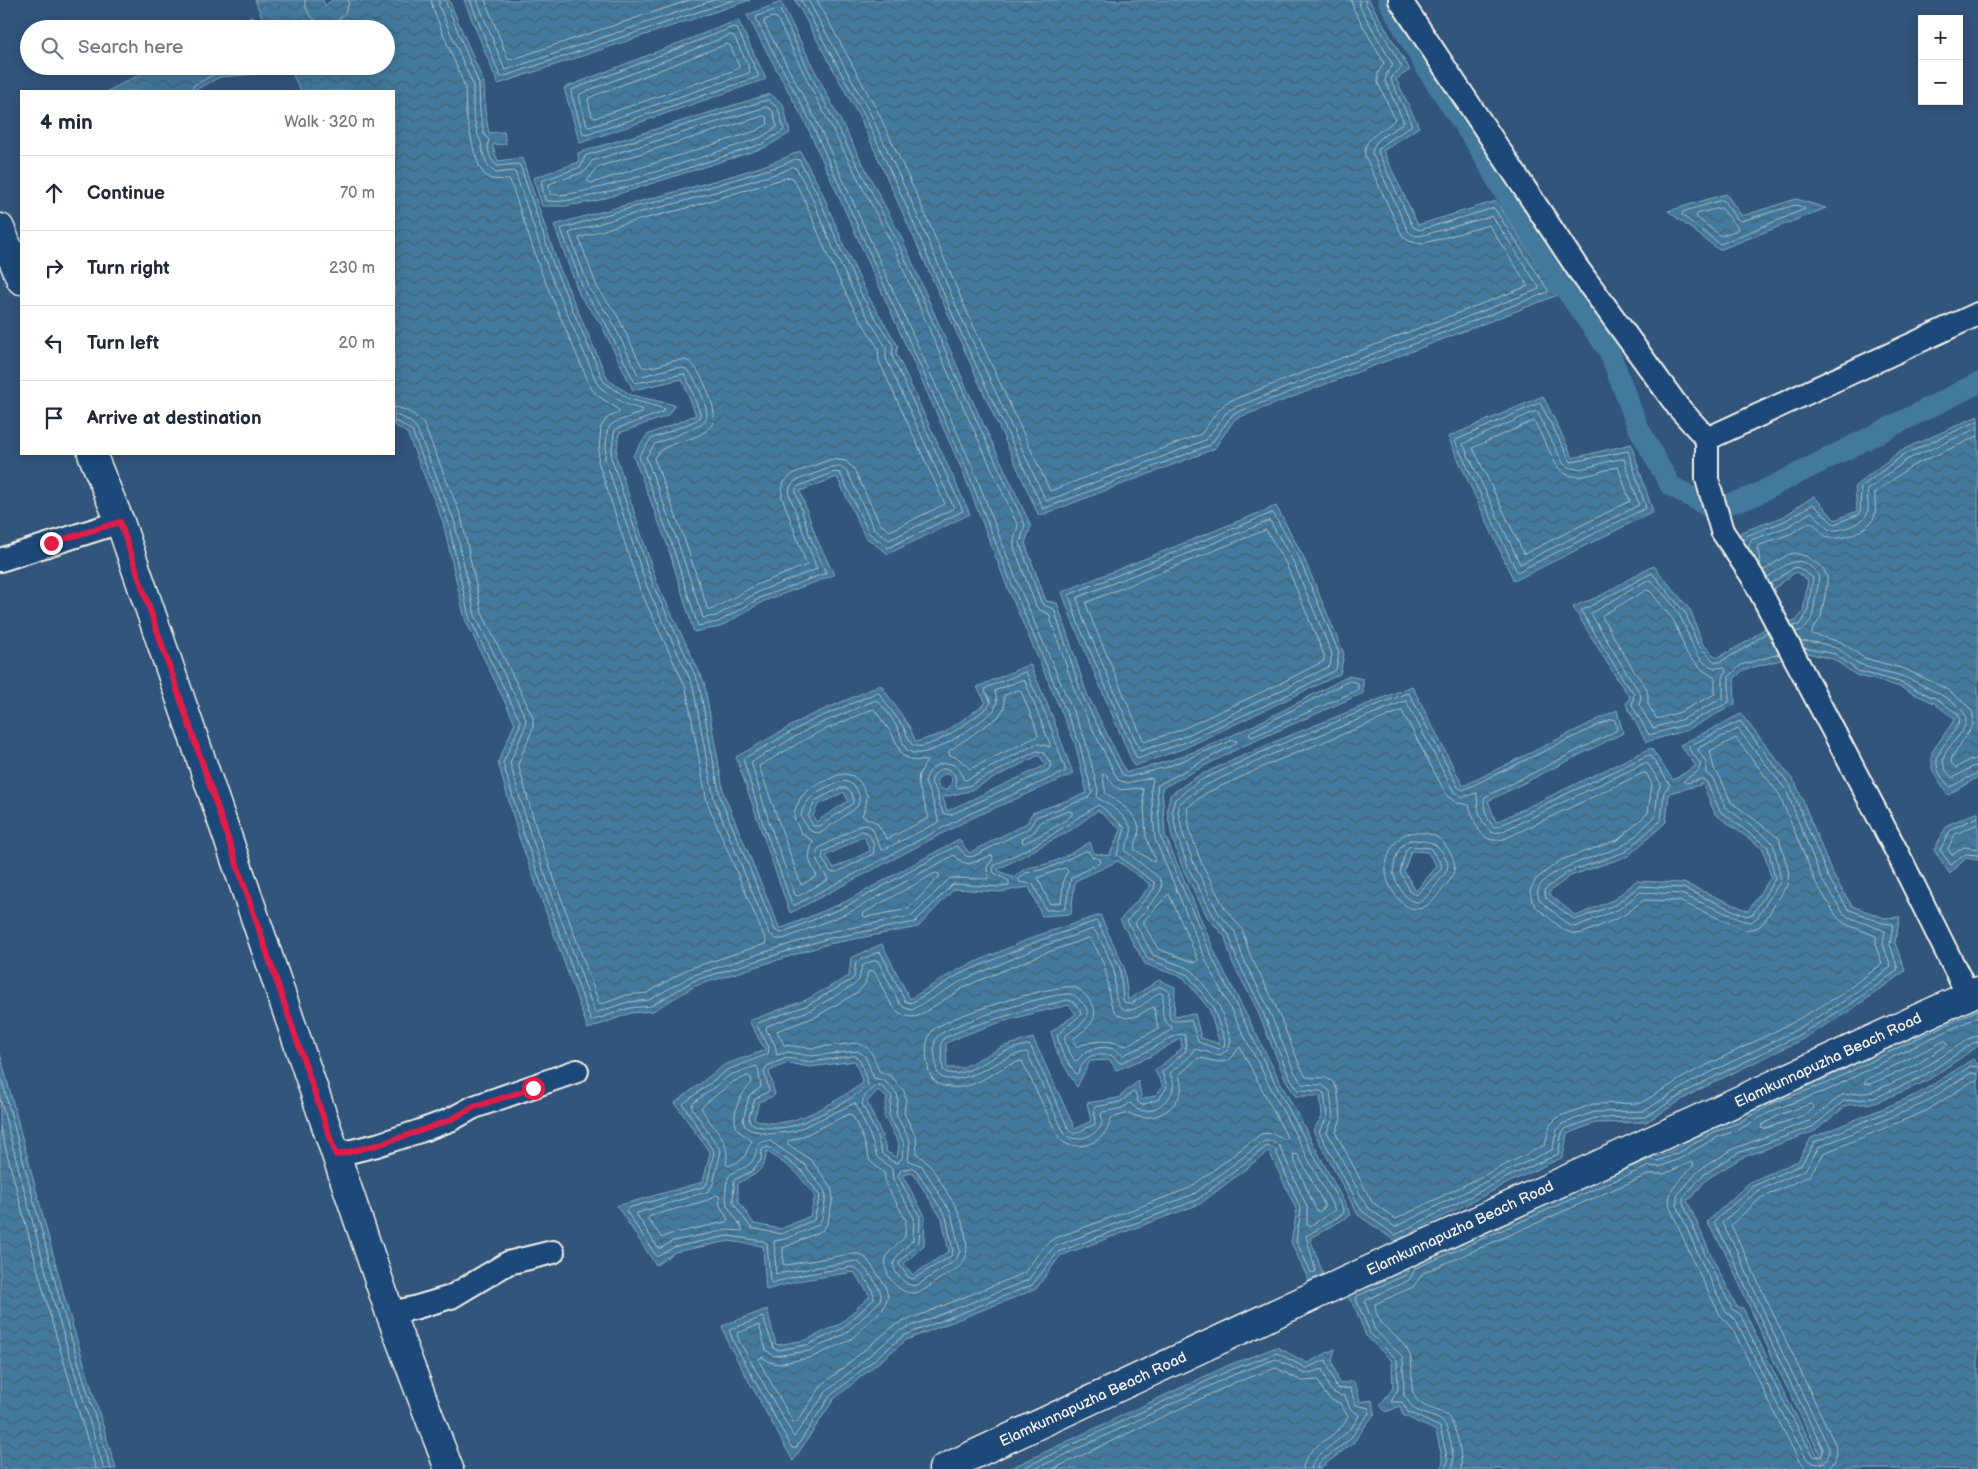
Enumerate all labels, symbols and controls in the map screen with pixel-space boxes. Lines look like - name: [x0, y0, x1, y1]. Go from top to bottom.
- map controls: [1918, 15, 1963, 105]
- button: +: [1918, 15, 1963, 60]
- search box: [20, 20, 395, 75]
- icon: search: [38, 34, 66, 62]
- text: Search here: [78, 36, 183, 59]
- button: −: [1918, 60, 1963, 105]
- text: 4 min: [40, 110, 93, 135]
- text: Walk · 320 m: [284, 113, 375, 132]
- icon: ahead: [40, 179, 68, 207]
- text: Continue: [87, 182, 165, 205]
- text: 70 m: [340, 184, 375, 203]
- icon: right: [40, 254, 68, 282]
- text: Turn right: [87, 257, 170, 280]
- text: 230 m: [329, 259, 375, 278]
- icon: left: [40, 329, 68, 357]
- text: Turn left: [87, 332, 159, 355]
- text: 20 m: [339, 334, 375, 353]
- icon: arrive: [40, 404, 68, 432]
- text: Arrive at destination: [87, 407, 262, 430]
- route end: [40, 532, 63, 555]
- street label: Elamkunnapuzha Beach Road: [1732, 1009, 1925, 1112]
- route start: [522, 1077, 545, 1100]
- street label: Elamkunnapuzha Beach Road: [1364, 1177, 1557, 1280]
- street label: Elamkunnapuzha Beach Road: [997, 1348, 1190, 1451]

